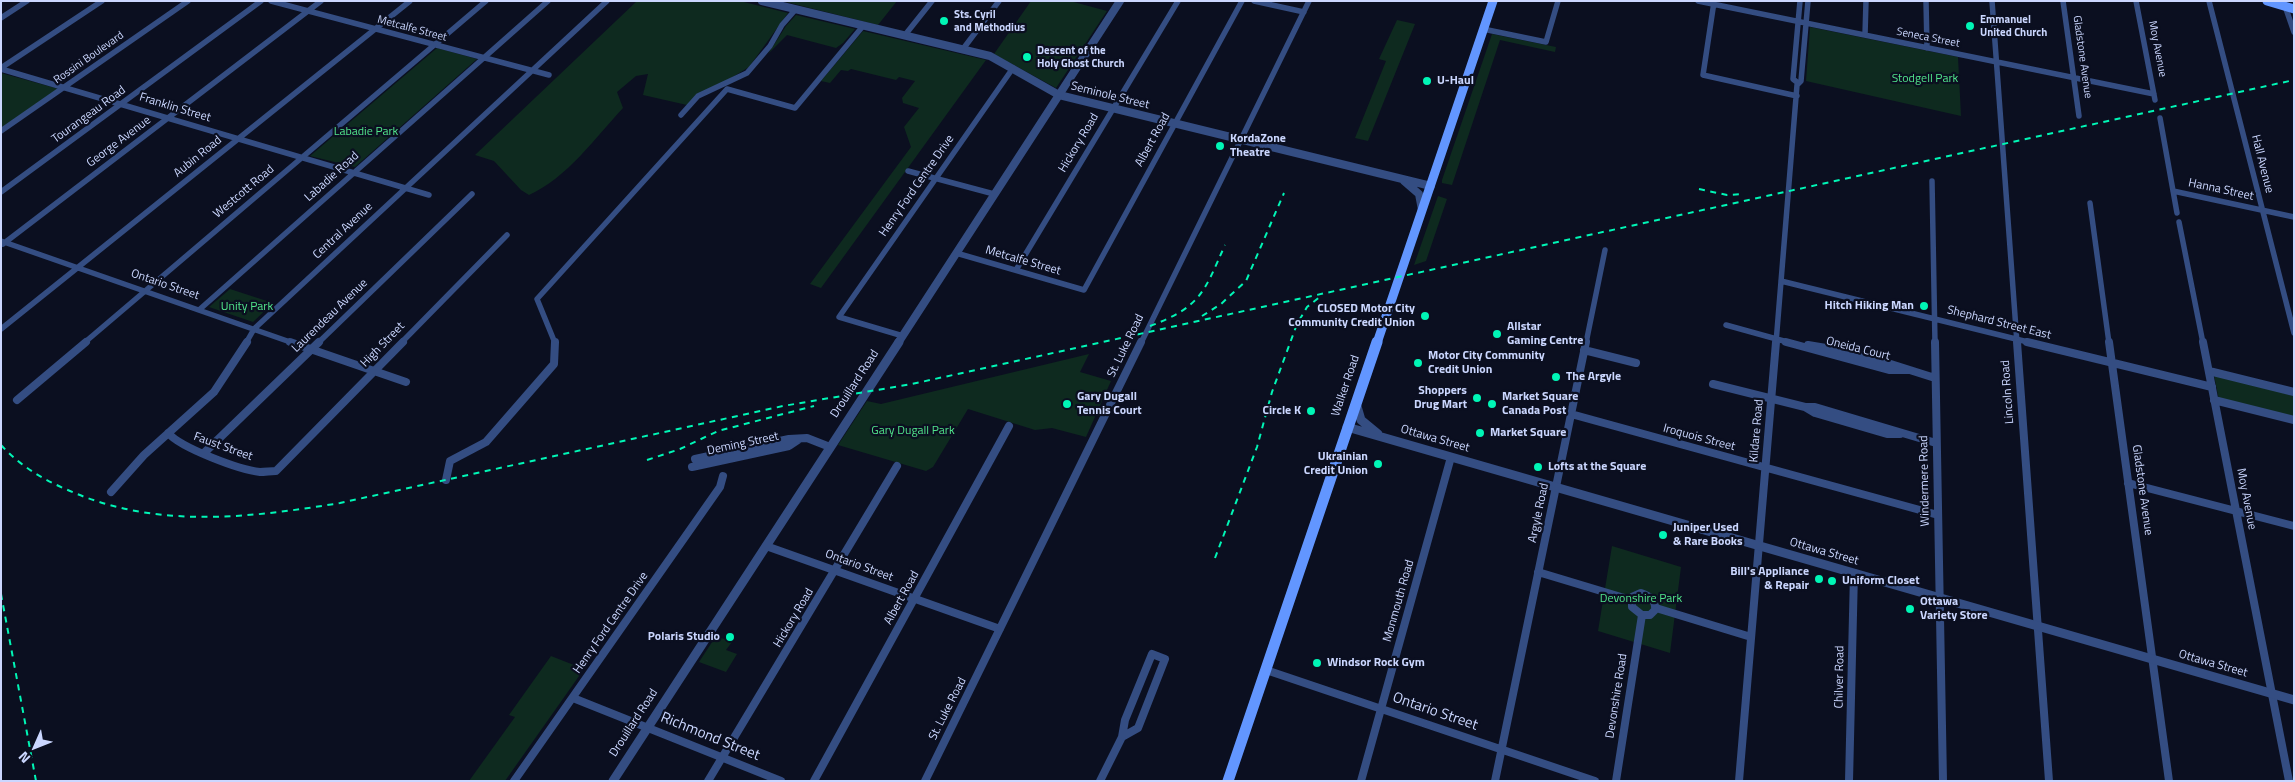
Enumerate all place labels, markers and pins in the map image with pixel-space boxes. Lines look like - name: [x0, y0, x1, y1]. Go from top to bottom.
- place label: Sts. Cyril and Methodius: [954, 8, 1025, 34]
- place label: Emmanuel United Church: [1980, 13, 2047, 39]
- marker: Sts. Cyril and Methodius: [938, 15, 950, 27]
- marker: Emmanuel United Church: [1964, 20, 1976, 32]
- place label: Descent of the Holy Ghost Church: [1037, 44, 1125, 70]
- marker: Descent of the Holy Ghost Church: [1021, 51, 1033, 63]
- place label: U-Haul: [1437, 74, 1474, 88]
- marker: U-Haul: [1421, 75, 1433, 87]
- place label: KordaZone Theatre: [1230, 132, 1286, 160]
- marker: KordaZone Theatre: [1214, 140, 1226, 152]
- place label: Hitch Hiking Man: [1825, 299, 1914, 313]
- marker: Hitch Hiking Man: [1918, 300, 1930, 312]
- place label: CLOSED Motor City Community Credit Union: [1288, 302, 1415, 330]
- marker: CLOSED Motor City Community Credit Union: [1419, 310, 1431, 322]
- place label: Allstar Gaming Centre: [1507, 320, 1583, 348]
- marker: Allstar Gaming Centre: [1491, 328, 1503, 340]
- place label: Motor City Community Credit Union: [1428, 349, 1545, 377]
- marker: Motor City Community Credit Union: [1412, 357, 1424, 369]
- place label: The Argyle: [1566, 370, 1621, 384]
- marker: The Argyle: [1550, 371, 1562, 383]
- place label: Shoppers Drug Mart: [1414, 384, 1467, 412]
- place label: Gary Dugall Tennis Court: [1077, 390, 1142, 418]
- place label: Market Square Canada Post: [1502, 390, 1578, 418]
- marker: Shoppers Drug Mart: [1471, 392, 1483, 404]
- marker: Gary Dugall Tennis Court: [1061, 398, 1073, 410]
- marker: Market Square Canada Post: [1486, 398, 1498, 410]
- place label: Circle K: [1262, 404, 1301, 418]
- marker: Circle K: [1305, 405, 1317, 417]
- place label: Market Square: [1490, 426, 1566, 440]
- marker: Market Square: [1474, 427, 1486, 439]
- place label: Ukrainian Credit Union: [1304, 450, 1368, 478]
- marker: Ukrainian Credit Union: [1372, 458, 1384, 470]
- place label: Lofts at the Square: [1548, 460, 1646, 474]
- marker: Lofts at the Square: [1532, 461, 1544, 473]
- place label: Juniper Used & Rare Books: [1673, 521, 1743, 549]
- marker: Juniper Used & Rare Books: [1657, 529, 1669, 541]
- place label: Bill's Appliance & Repair: [1730, 565, 1809, 593]
- marker: Bill's Appliance & Repair: [1813, 573, 1825, 585]
- place label: Uniform Closet: [1842, 574, 1920, 588]
- marker: Uniform Closet: [1826, 575, 1838, 587]
- place label: Ottawa Variety Store: [1920, 595, 1988, 623]
- marker: Ottawa Variety Store: [1904, 603, 1916, 615]
- place label: Polaris Studio: [648, 630, 720, 644]
- marker: Polaris Studio: [724, 631, 736, 643]
- place label: Windsor Rock Gym: [1327, 656, 1425, 670]
- marker: Windsor Rock Gym: [1311, 657, 1323, 669]

